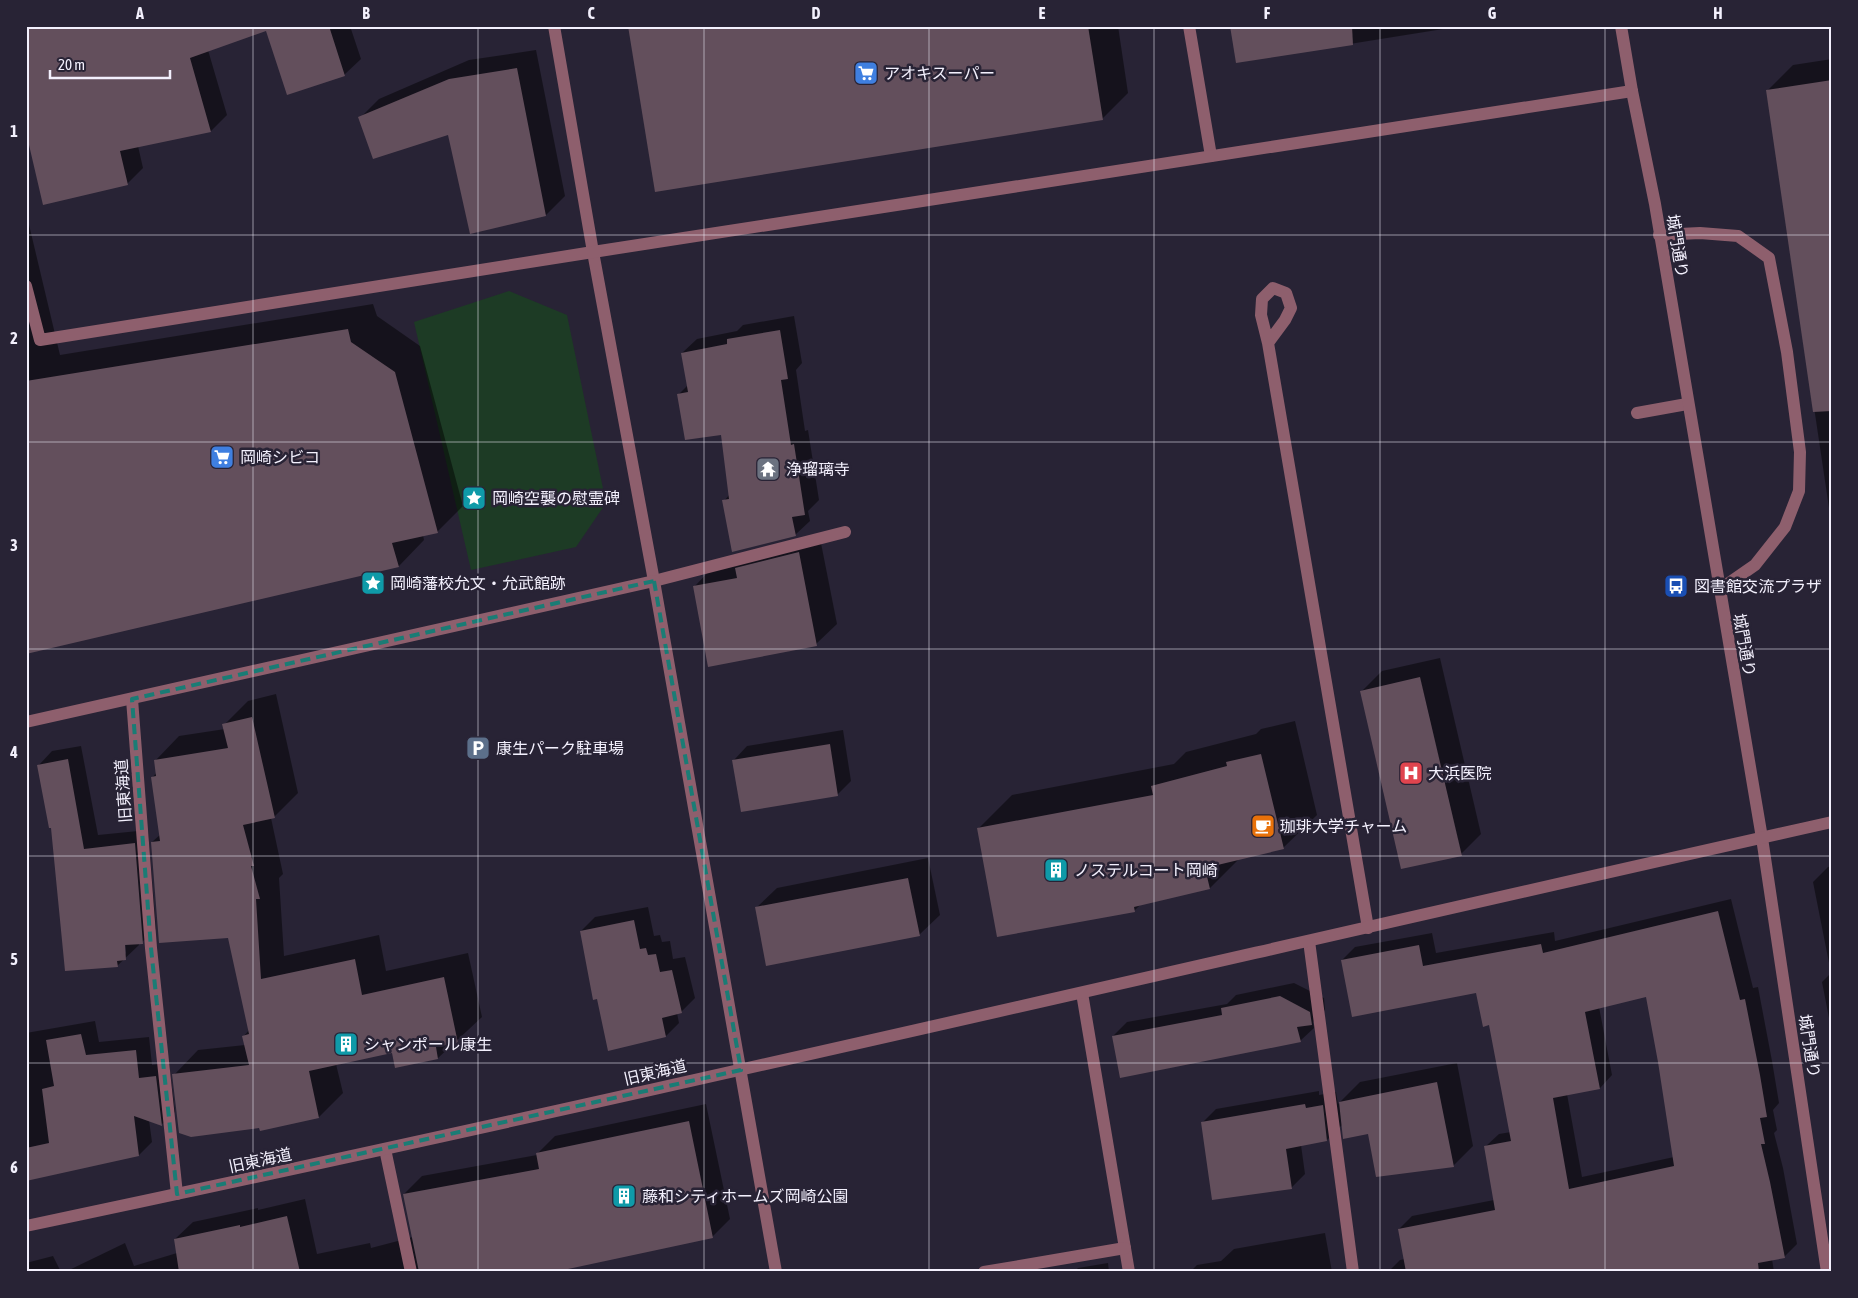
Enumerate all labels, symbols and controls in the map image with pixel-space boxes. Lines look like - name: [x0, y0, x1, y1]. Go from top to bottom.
- text: A: [135, 4, 144, 22]
- text: B: [362, 4, 370, 22]
- text: C: [587, 4, 595, 22]
- text: D: [812, 4, 821, 22]
- text: E: [1039, 4, 1046, 22]
- text: F: [1264, 4, 1271, 22]
- text: G: [1488, 4, 1497, 22]
- text: H: [1713, 4, 1723, 22]
- scale bar: [50, 48, 170, 80]
- text: 20 m: [58, 56, 85, 73]
- supermarket icon: アオキスーパー: [853, 60, 879, 86]
- place label: アオキスーパー: [884, 64, 995, 82]
- text: 1: [10, 122, 18, 140]
- street label: 城門通り: [1664, 213, 1692, 279]
- text: 2: [10, 329, 18, 347]
- supermarket icon: 岡崎シビコ: [209, 444, 235, 470]
- place label: 岡崎シビコ: [240, 448, 320, 466]
- temple icon: 浄瑠璃寺: [755, 456, 781, 482]
- place label: 浄瑠璃寺: [786, 460, 850, 478]
- place icon: 岡崎空襲の慰霊碑: [461, 485, 487, 511]
- place label: 岡崎空襲の慰霊碑: [492, 489, 620, 507]
- text: 3: [10, 536, 18, 554]
- place icon: 岡崎藩校允文・允武館跡: [360, 570, 386, 596]
- bus stop icon: 図書館交流プラザ: [1663, 573, 1689, 599]
- place label: 岡崎藩校允文・允武館跡: [390, 574, 566, 592]
- place label: 図書館交流プラザ: [1694, 577, 1822, 595]
- street label: 城門通り: [1731, 612, 1759, 678]
- parking icon: 康生パーク駐車場: [465, 735, 491, 761]
- place label: 康生パーク駐車場: [496, 739, 624, 757]
- text: 4: [9, 743, 18, 761]
- street label: 旧東海道: [112, 758, 134, 824]
- hospital icon: 大浜医院: [1398, 760, 1424, 786]
- place label: 大浜医院: [1428, 764, 1492, 782]
- cafe icon: 珈琲大学チャーム: [1250, 813, 1276, 839]
- place label: 珈琲大学チャーム: [1280, 817, 1407, 835]
- building icon: ノステルコート岡崎: [1043, 857, 1069, 883]
- place label: ノステルコート岡崎: [1074, 861, 1218, 879]
- text: 5: [10, 950, 18, 968]
- street label: 城門通り: [1796, 1013, 1824, 1079]
- building icon: シャンポール康生: [333, 1031, 359, 1057]
- place label: シャンポール康生: [364, 1035, 492, 1053]
- street label: 旧東海道: [622, 1056, 688, 1088]
- street label: 旧東海道: [227, 1145, 293, 1175]
- text: 6: [10, 1158, 18, 1176]
- building icon: 藤和シティホームズ岡崎公園: [611, 1183, 637, 1209]
- place label: 藤和シティホームズ岡崎公園: [642, 1187, 849, 1205]

